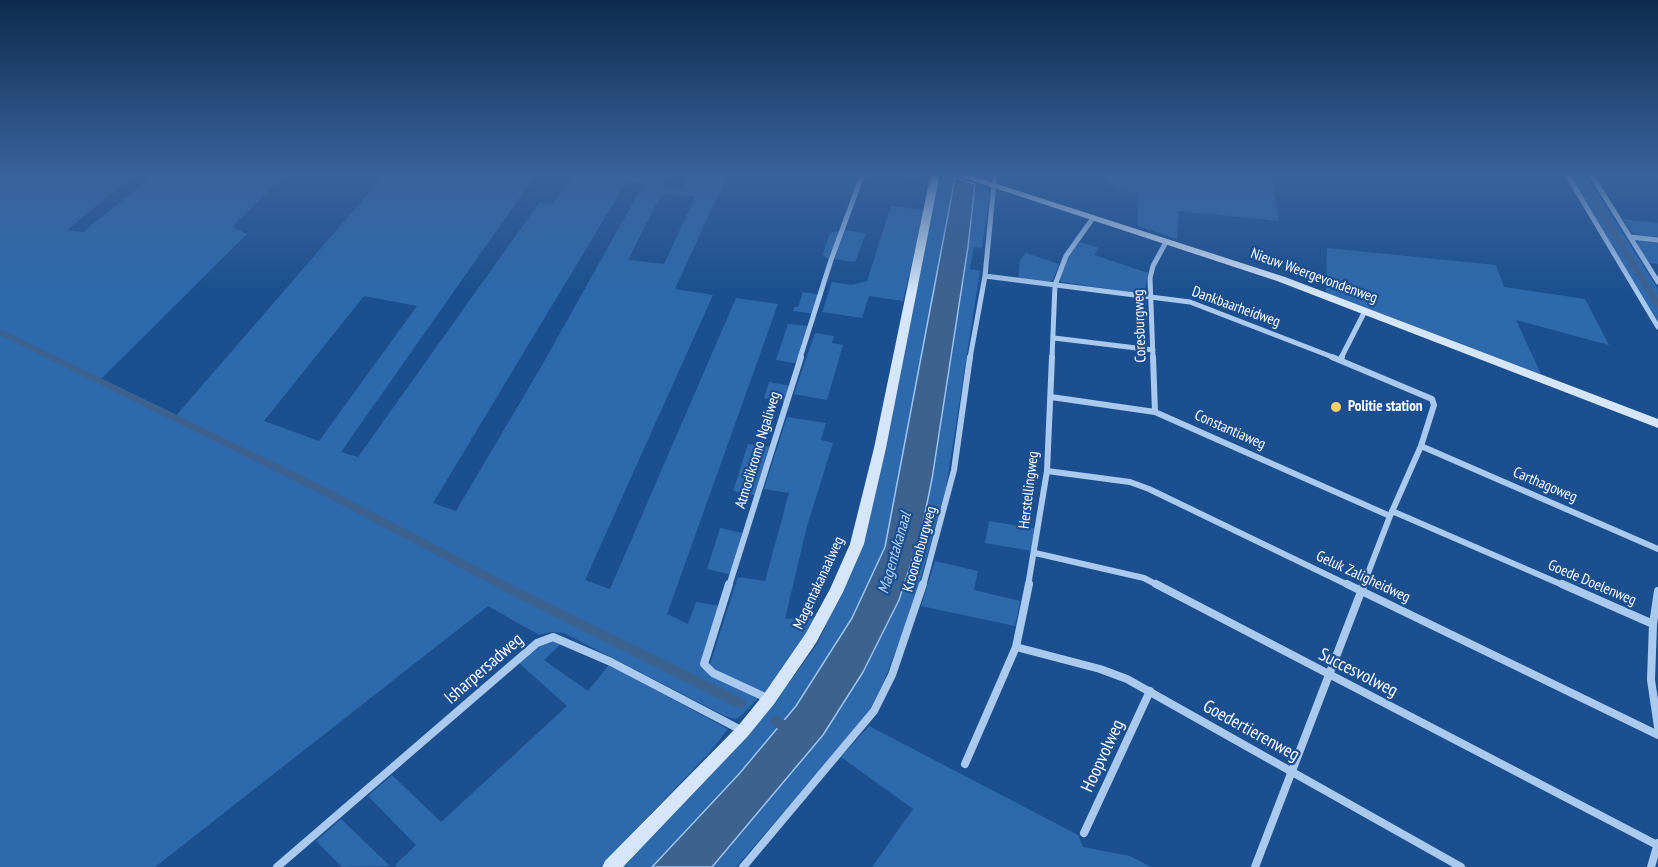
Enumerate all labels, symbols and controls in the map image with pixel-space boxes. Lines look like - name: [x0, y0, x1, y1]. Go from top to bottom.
- street label: Nieuw Weergevondenweg: [1248, 245, 1380, 307]
- street label: Dankbaarheidweg: [1189, 283, 1283, 331]
- street label: Coresburgweg: [1130, 289, 1150, 363]
- street label: Atmodikromo Ngaliweg: [732, 389, 784, 511]
- place label: Politie station: [1348, 398, 1423, 416]
- marker: Politie station: [1329, 400, 1343, 414]
- street label: Constantiaweg: [1192, 406, 1268, 454]
- street label: Herstellingweg: [1015, 450, 1043, 530]
- street label: Carthagoweg: [1510, 463, 1580, 507]
- street label: Kroonenburgweg: [899, 504, 941, 594]
- water label: Magentakanaal: [874, 510, 916, 596]
- street label: Magentakanaalweg: [790, 534, 848, 632]
- street label: Geluk Zaligheidweg: [1313, 547, 1413, 607]
- street label: Goede Doelenweg: [1545, 556, 1639, 610]
- street label: Isharpersadweg: [440, 629, 528, 709]
- street label: Succesvolweg: [1315, 644, 1401, 702]
- street label: Goedertierenweg: [1199, 696, 1303, 766]
- street label: Hoopvolweg: [1077, 716, 1129, 796]

